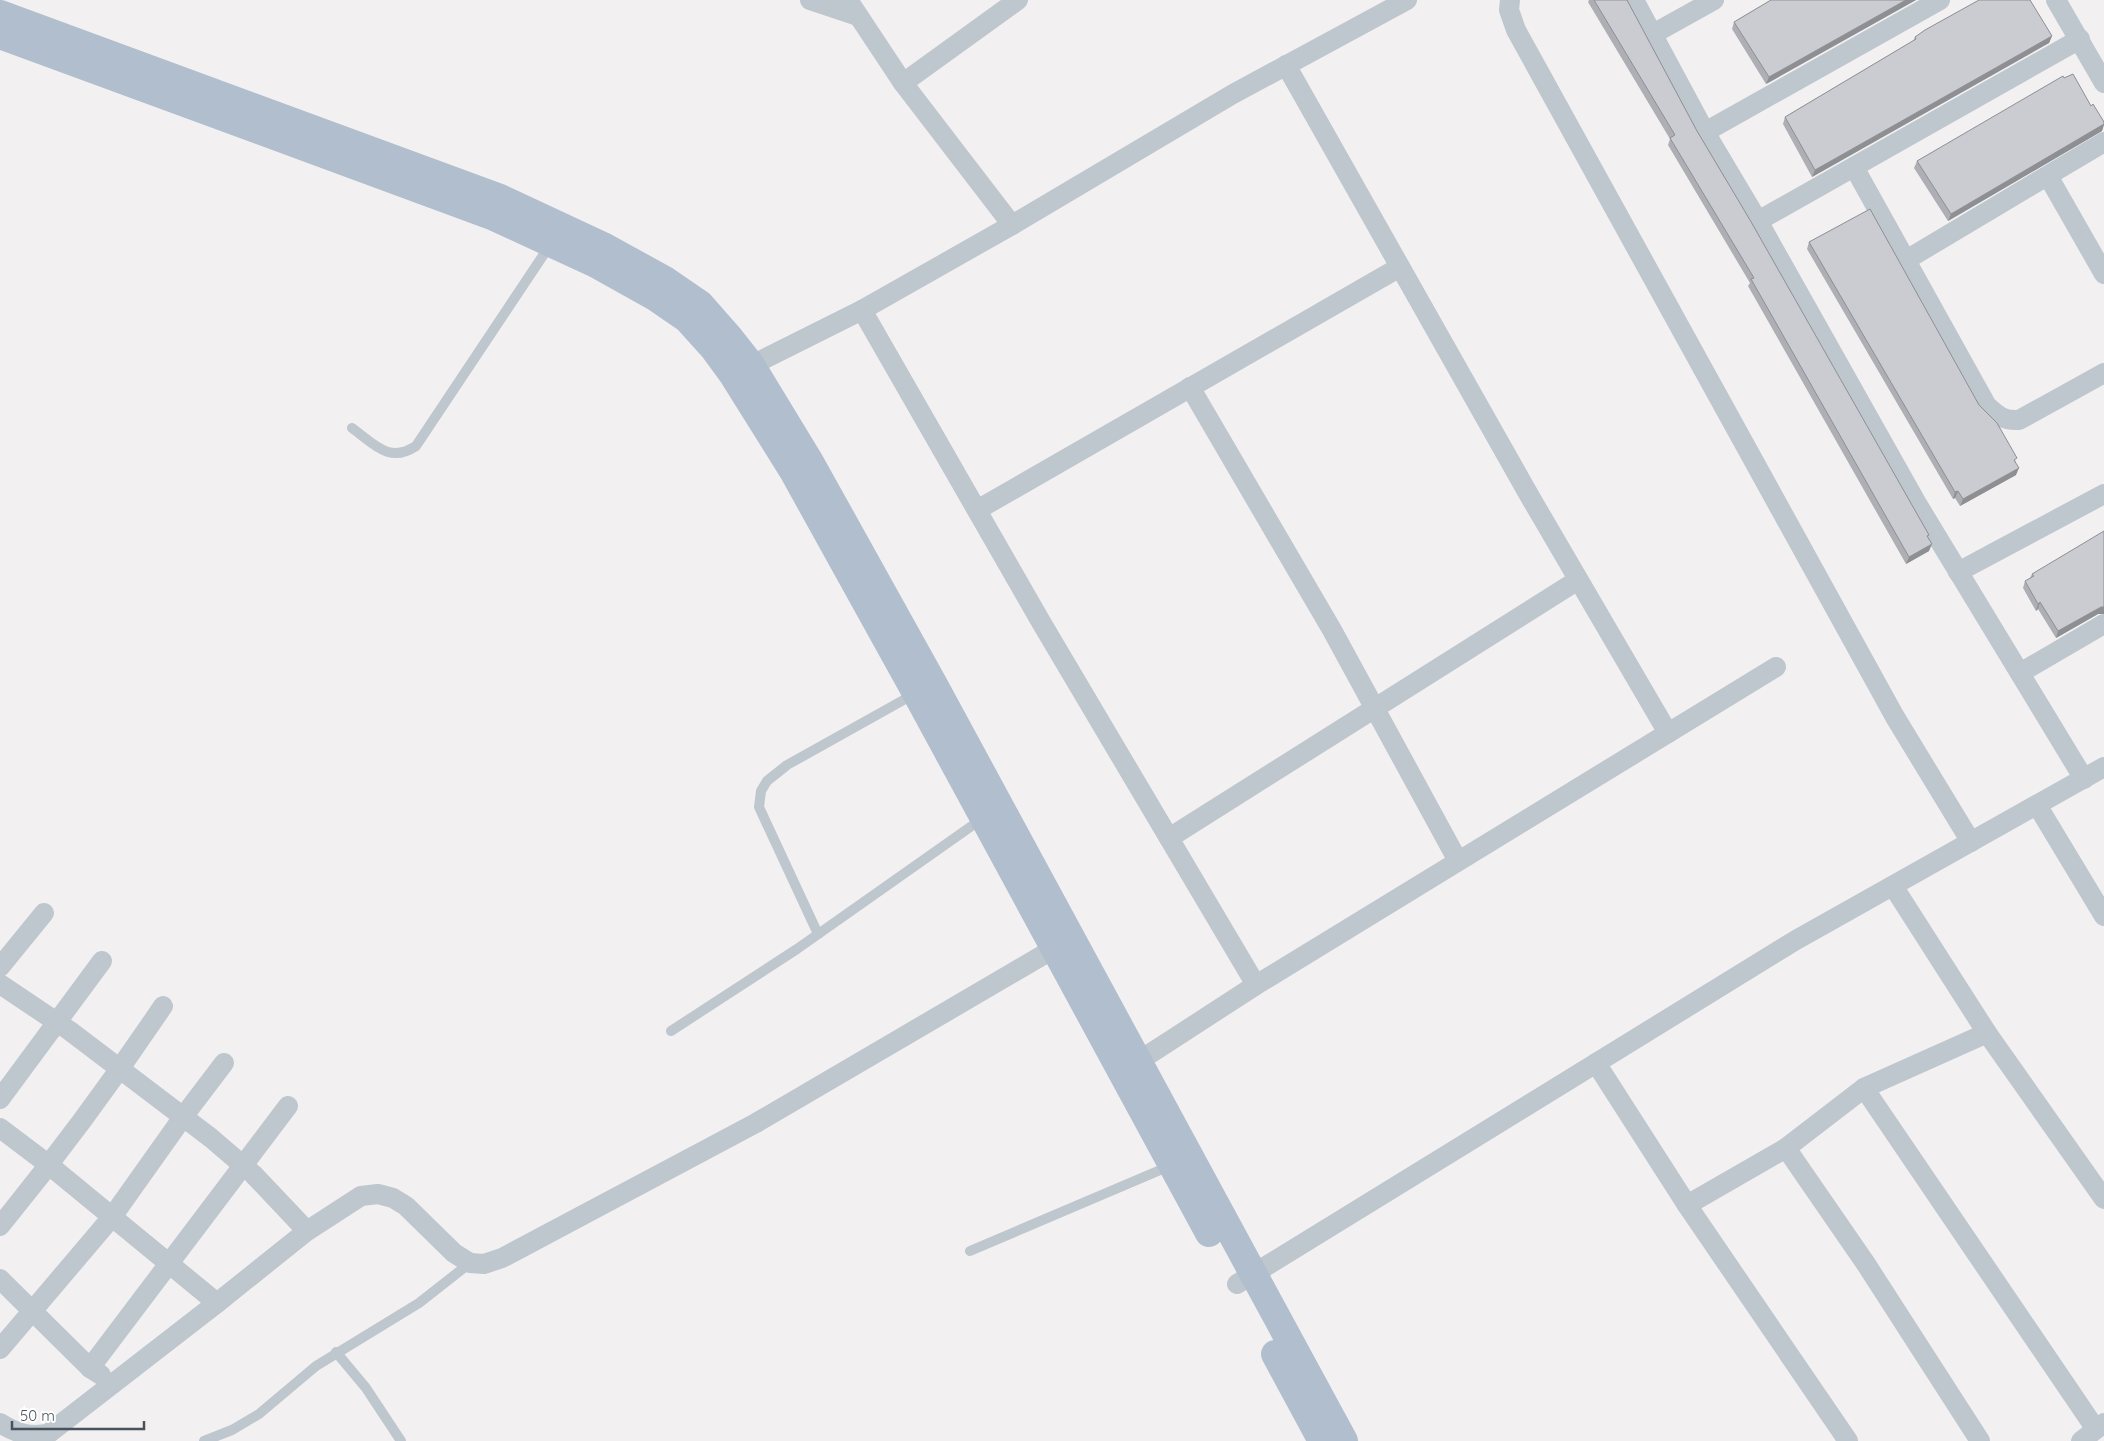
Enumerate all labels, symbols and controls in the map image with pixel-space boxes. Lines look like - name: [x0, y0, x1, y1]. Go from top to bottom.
- scale bar: [12, 1398, 145, 1430]
- text: 50 m: [20, 1406, 55, 1425]

